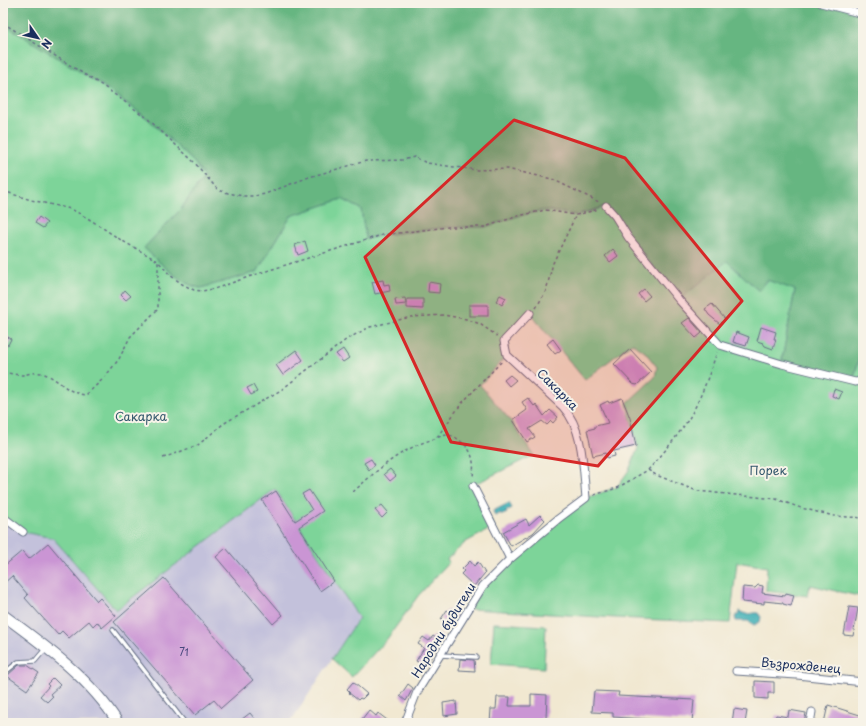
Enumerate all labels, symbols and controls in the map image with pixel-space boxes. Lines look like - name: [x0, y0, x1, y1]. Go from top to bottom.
- north arrow: [18, 18, 58, 58]
- text: N: [37, 36, 56, 52]
- street label: Сакарка: [533, 364, 583, 414]
- park label: Сакарка: [115, 407, 168, 425]
- park label: Порек: [749, 461, 787, 479]
- street label: Народни будители: [406, 579, 480, 681]
- house number: 71: [179, 644, 189, 659]
- street label: Възрожденец: [760, 653, 842, 677]

